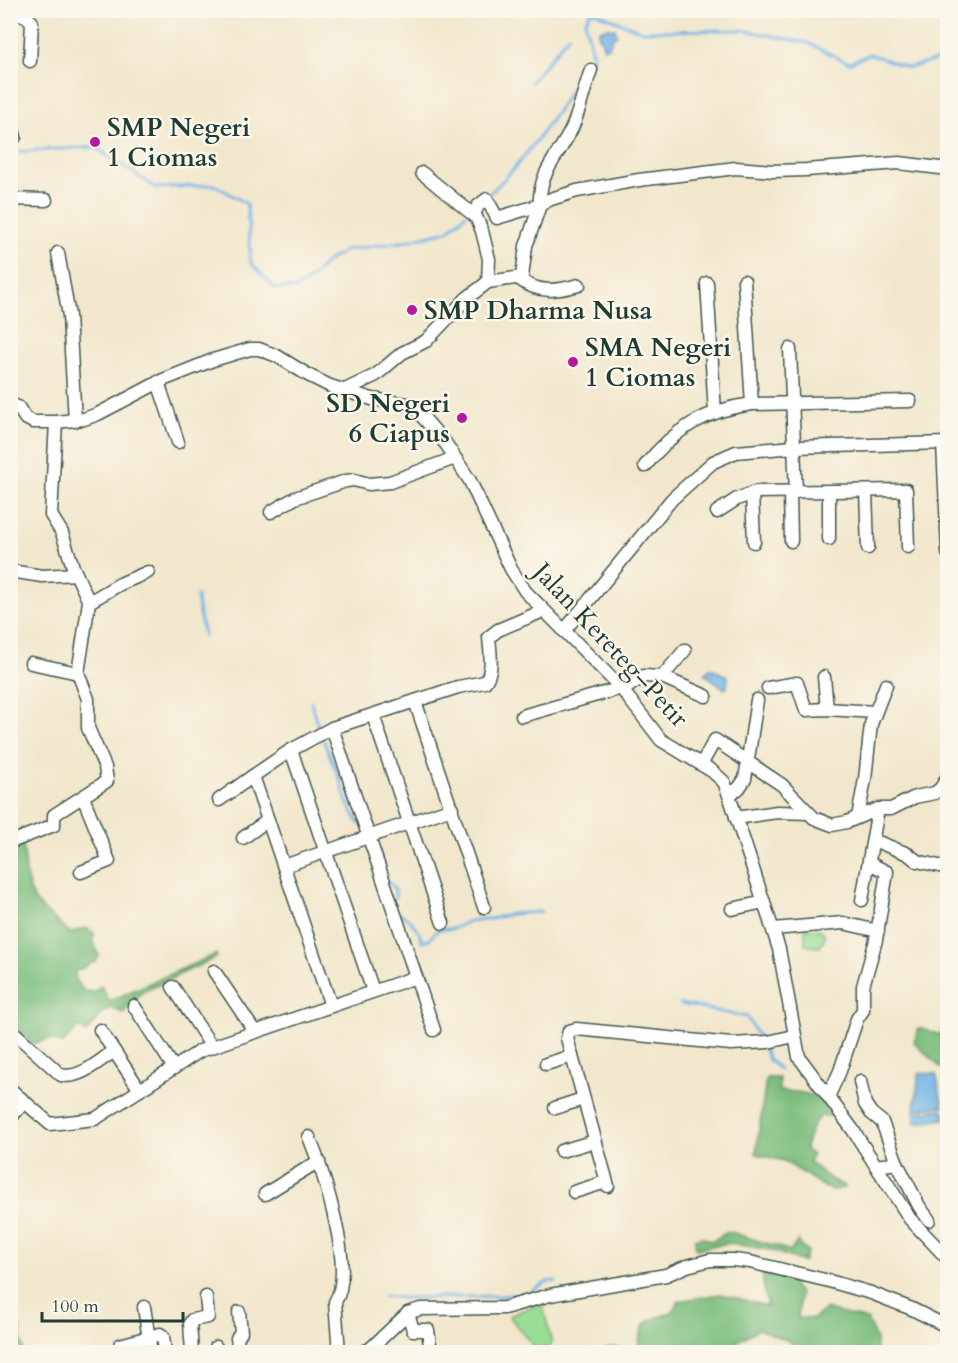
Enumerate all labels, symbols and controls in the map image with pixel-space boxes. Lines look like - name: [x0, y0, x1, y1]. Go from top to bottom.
- place label: SMP Negeri 1 Ciomas: [107, 110, 250, 175]
- marker: SMP Negeri 1 Ciomas: [88, 135, 102, 149]
- place label: SMP Dharma Nusa: [424, 293, 653, 328]
- marker: SMP Dharma Nusa: [405, 303, 419, 317]
- place label: SMA Negeri 1 Ciomas: [585, 330, 731, 395]
- marker: SMA Negeri 1 Ciomas: [566, 355, 580, 369]
- place label: SD Negeri 6 Ciapus: [326, 386, 450, 451]
- marker: SD Negeri 6 Ciapus: [455, 411, 469, 425]
- street label: Jalan Kereteg–Petir: [523, 552, 697, 735]
- scale bar: [42, 1285, 183, 1323]
- text: 100 m: [51, 1294, 99, 1319]

